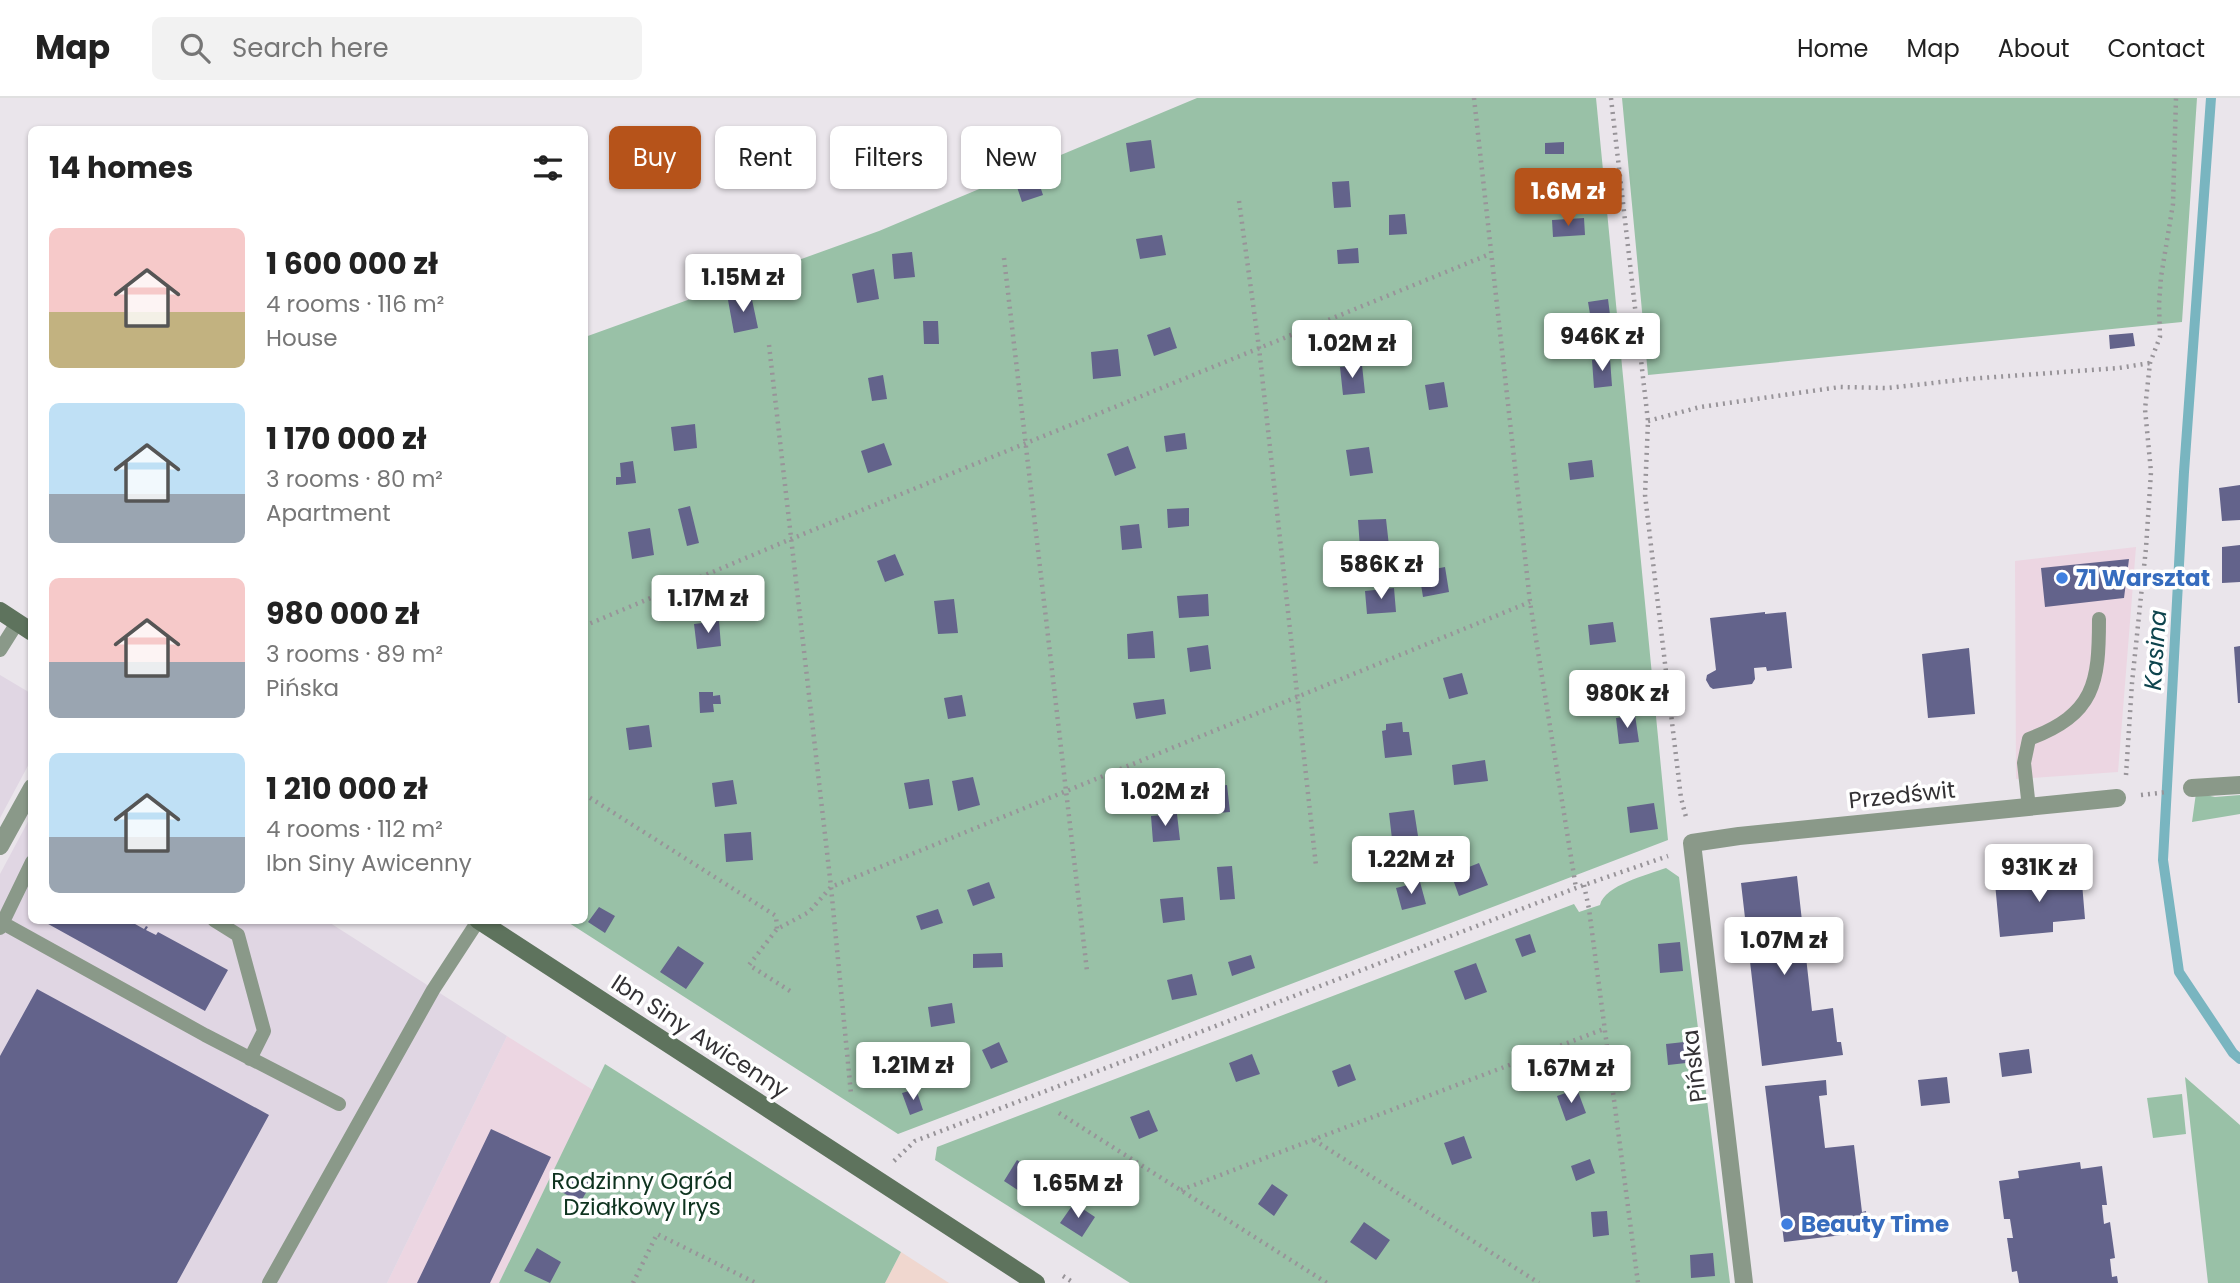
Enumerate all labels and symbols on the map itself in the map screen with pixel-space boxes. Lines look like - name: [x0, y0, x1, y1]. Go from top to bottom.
- pin: 1.6M zł: [1503, 169, 1633, 228]
- pin: 1.15M zł: [671, 254, 815, 314]
- pin: 946K zł: [1537, 314, 1667, 373]
- pin: 1.02M zł: [1280, 320, 1424, 380]
- pin: 586K zł: [1316, 542, 1446, 601]
- place label: 71 Warsztat: [2076, 562, 2210, 594]
- marker: 71 Warsztat: [2054, 570, 2070, 586]
- pin: 1.17M zł: [636, 575, 780, 635]
- water label: Kasina: [2136, 609, 2174, 691]
- pin: 980K zł: [1562, 670, 1692, 730]
- pin: 1.02M zł: [1093, 768, 1237, 828]
- street label: Przedświt: [1847, 773, 1957, 817]
- pin: 1.22M zł: [1339, 836, 1483, 896]
- pin: 931K zł: [1974, 844, 2104, 904]
- pin: 1.07M zł: [1712, 918, 1856, 977]
- street label: Ibn Siny Awicenny: [605, 967, 795, 1105]
- street label: Pińska: [1674, 1028, 1714, 1104]
- pin: 1.21M zł: [841, 1042, 985, 1102]
- pin: 1.67M zł: [1499, 1046, 1643, 1105]
- pin: 1.65M zł: [1006, 1160, 1150, 1220]
- park label: Rodzinny Ogród Działkowy Irys: [551, 1165, 733, 1223]
- place label: Beauty Time: [1801, 1208, 1949, 1240]
- marker: Beauty Time: [1779, 1216, 1795, 1232]

